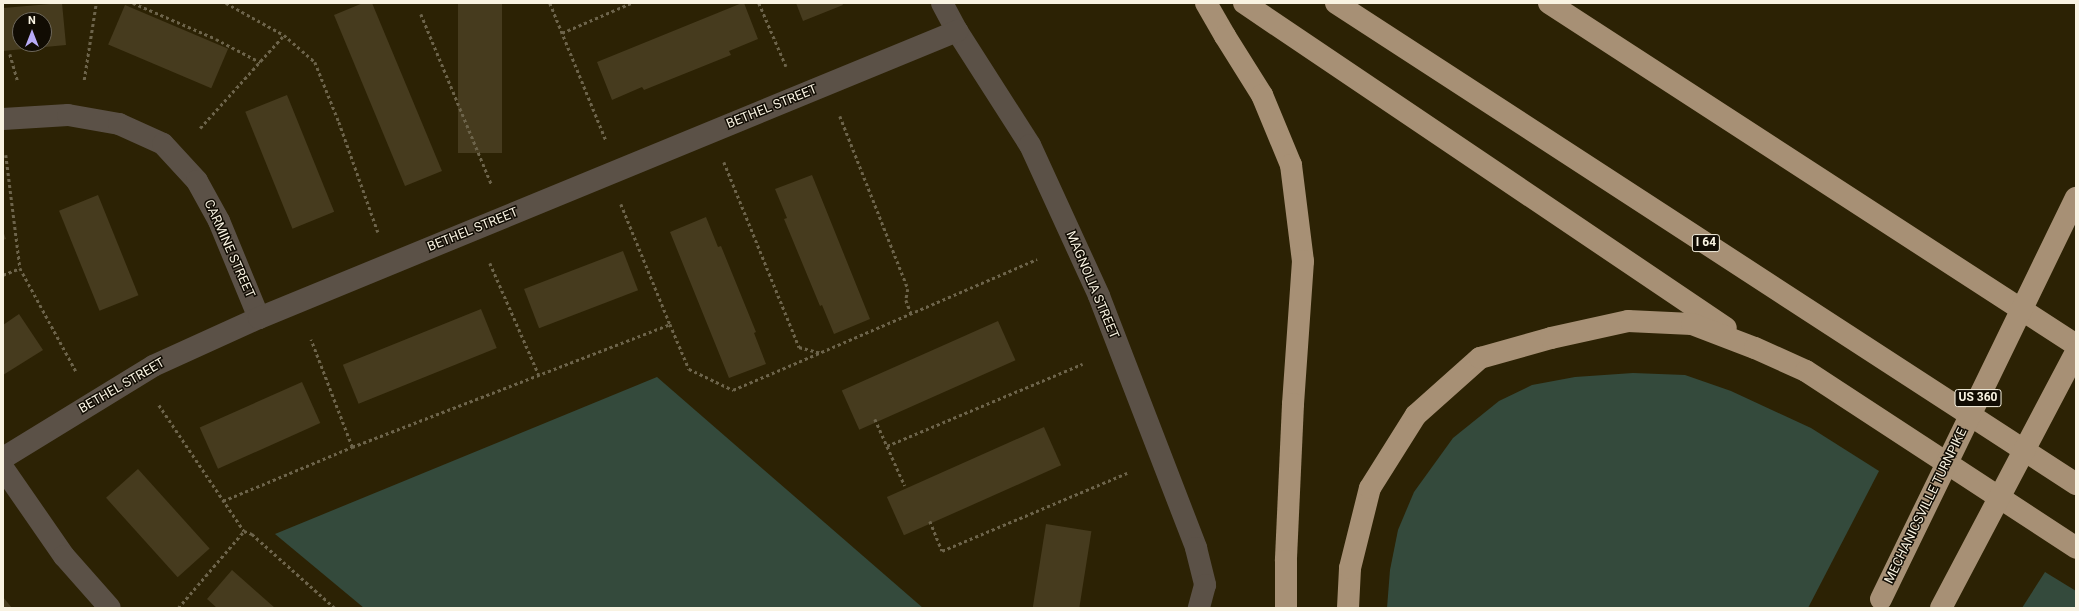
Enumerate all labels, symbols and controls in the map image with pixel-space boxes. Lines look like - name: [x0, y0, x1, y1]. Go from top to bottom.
- north arrow: [12, 12, 52, 52]
- text: N: [28, 14, 36, 27]
- street label: BETHEL STREET: [724, 82, 820, 132]
- street label: CARMINE STREET: [200, 197, 258, 301]
- street label: BETHEL STREET: [425, 205, 521, 255]
- street label: MAGNOLIA STREET: [1062, 229, 1122, 341]
- road number: I 64: [1691, 233, 1721, 253]
- street label: BETHEL STREET: [76, 355, 168, 417]
- road number: US 360: [1954, 388, 2002, 408]
- street label: MECHANICSVILLE TURNPIKE: [1881, 426, 1971, 586]

